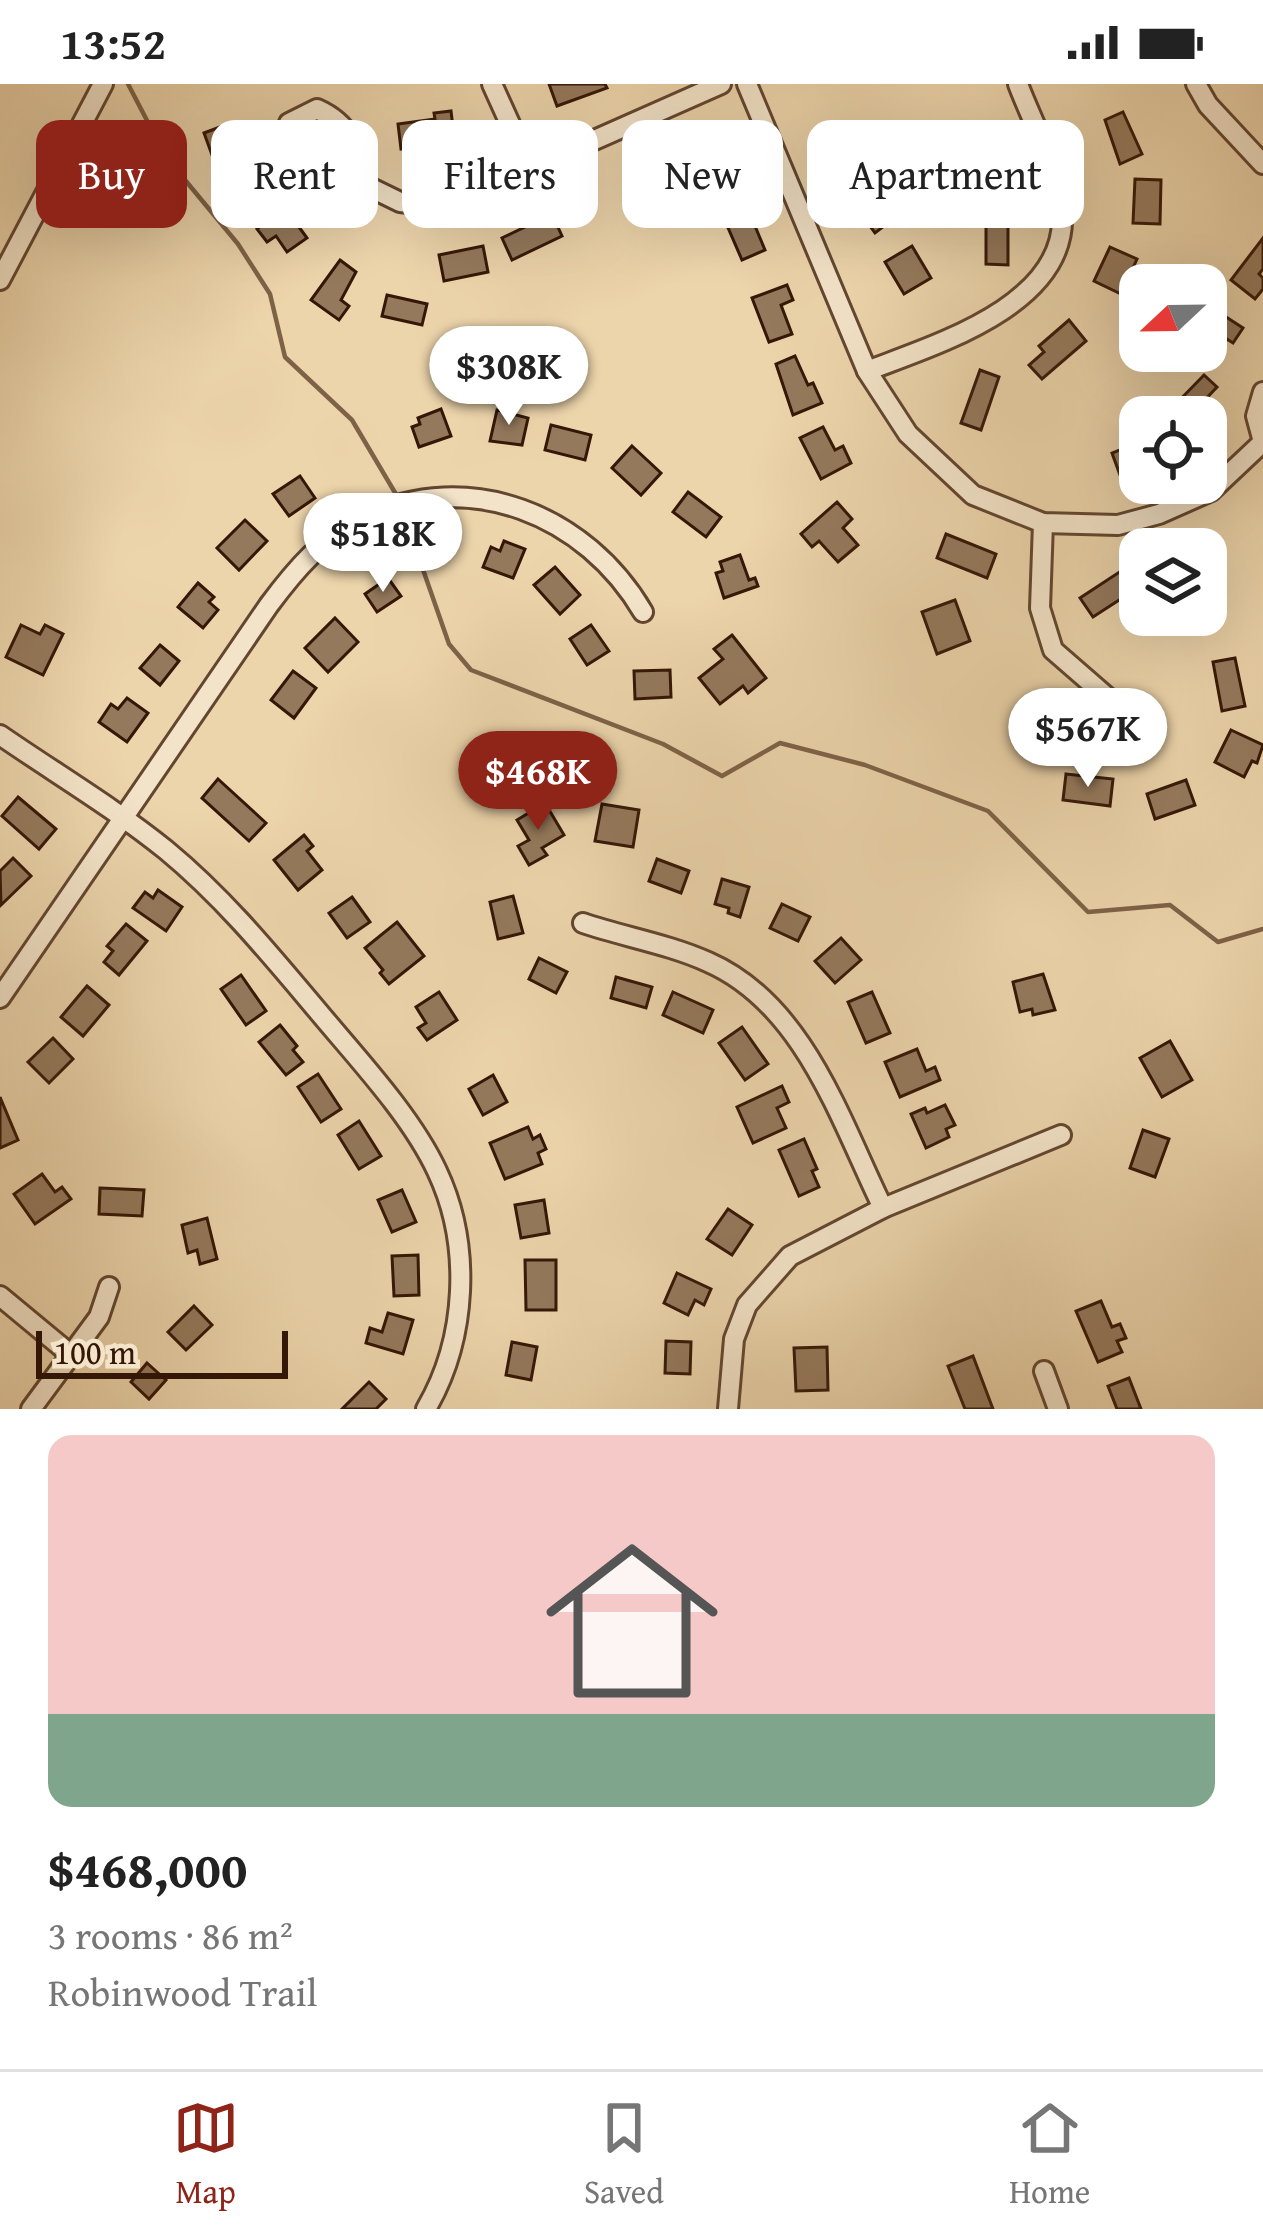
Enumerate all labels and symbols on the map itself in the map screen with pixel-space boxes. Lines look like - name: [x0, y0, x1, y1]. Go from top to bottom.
- north arrow: [1119, 264, 1227, 372]
- pin: $308K: [425, 326, 593, 428]
- pin: $518K: [299, 493, 467, 595]
- pin: $567K: [1004, 688, 1172, 790]
- pin: $468K: [454, 731, 622, 833]
- scale bar: [36, 1325, 288, 1378]

